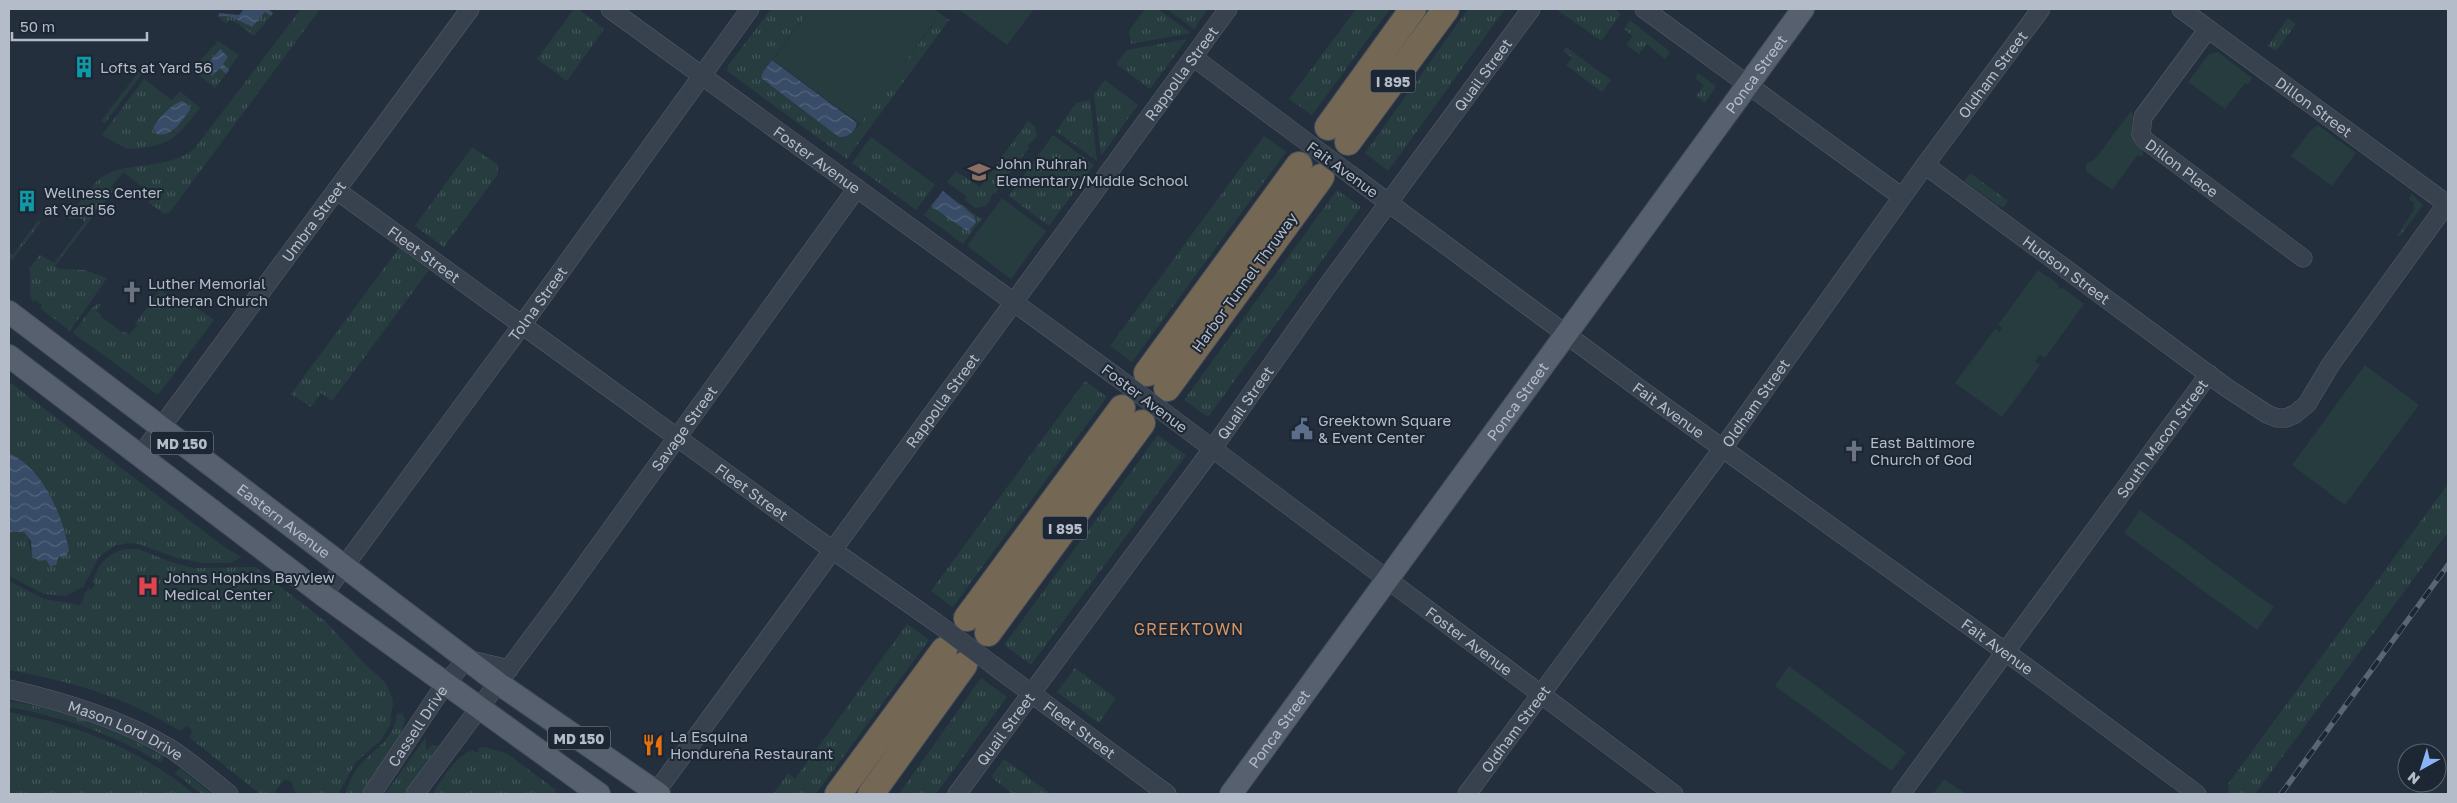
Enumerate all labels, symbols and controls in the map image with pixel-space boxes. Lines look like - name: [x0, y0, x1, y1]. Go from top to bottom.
- scale bar: [12, 10, 148, 42]
- text: 50 m: [20, 17, 55, 35]
- street label: Rappolla Street: [1141, 23, 1221, 124]
- street label: Oldham Street: [1954, 27, 2031, 122]
- street label: Ponca Street: [1721, 31, 1790, 117]
- street label: Quail Street: [1450, 35, 1515, 115]
- building icon: Lofts at Yard 56: [71, 54, 97, 80]
- place label: Lofts at Yard 56: [100, 58, 212, 76]
- road number: I 895: [1370, 70, 1416, 92]
- street label: Dillon Street: [2272, 73, 2356, 141]
- street label: Foster Avenue: [770, 122, 864, 197]
- street label: Dillon Place: [2142, 135, 2222, 201]
- street label: Fait Avenue: [1304, 137, 1382, 201]
- place label: John Ruhrah Elementary/Middle School: [996, 154, 1188, 189]
- school or university icon: John Ruhrah Elementary/Middle School: [966, 159, 992, 185]
- street label: Umbra Street: [278, 177, 349, 265]
- place label: Wellness Center at Yard 56: [44, 183, 162, 218]
- building icon: Wellness Center at Yard 56: [14, 188, 40, 214]
- street label: Harbor Tunnel Thruway: [1187, 208, 1301, 355]
- street label: Fleet Street: [384, 222, 464, 286]
- street label: Hudson Street: [2019, 231, 2114, 308]
- street label: Tolna Street: [505, 263, 571, 344]
- place label: Luther Memorial Lutheran Church: [148, 274, 268, 309]
- church icon: Luther Memorial Lutheran Church: [119, 279, 145, 305]
- street label: Rappolla Street: [902, 350, 983, 451]
- street label: Oldham Street: [1718, 355, 1793, 450]
- street label: Ponca Street: [1483, 358, 1552, 444]
- street label: Foster Avenue: [1098, 360, 1192, 436]
- street label: Quail Street: [1213, 362, 1277, 443]
- street label: South Macon Street: [2112, 375, 2211, 501]
- street label: Fait Avenue: [1629, 378, 1708, 442]
- street label: Savage Street: [647, 382, 721, 474]
- place label: Greektown Square & Event Center: [1318, 411, 1452, 446]
- public building icon: Greektown Square & Event Center: [1289, 416, 1315, 442]
- road number: MD 150: [151, 432, 213, 454]
- place label: East Baltimore Church of God: [1870, 433, 1975, 468]
- church icon: East Baltimore Church of God: [1841, 438, 1867, 464]
- street label: Fleet Street: [712, 459, 792, 524]
- street label: Eastern Avenue: [234, 480, 334, 562]
- road number: I 895: [1042, 516, 1088, 540]
- place label: Johns Hopkins Bayview Medical Center: [164, 568, 335, 603]
- hospital icon: Johns Hopkins Bayview Medical Center: [135, 573, 161, 599]
- street label: Foster Avenue: [1423, 603, 1516, 679]
- street label: Fait Avenue: [1958, 614, 2037, 678]
- district label: GREEKTOWN: [1134, 619, 1244, 639]
- street label: Cassell Drive: [384, 681, 451, 770]
- street label: Oldham Street: [1477, 682, 1553, 776]
- street label: Ponca Street: [1244, 686, 1313, 771]
- street label: Quail Street: [972, 689, 1038, 769]
- street label: Mason Lord Drive: [66, 696, 187, 764]
- street label: Fleet Street: [1040, 697, 1119, 762]
- road number: MD 150: [548, 726, 610, 750]
- place label: La Esquina Hondureña Restaurant: [670, 727, 833, 762]
- restaurant icon: La Esquina Hondureña Restaurant: [640, 732, 666, 758]
- north arrow: [2397, 743, 2447, 793]
- text: N: [2404, 769, 2423, 788]

